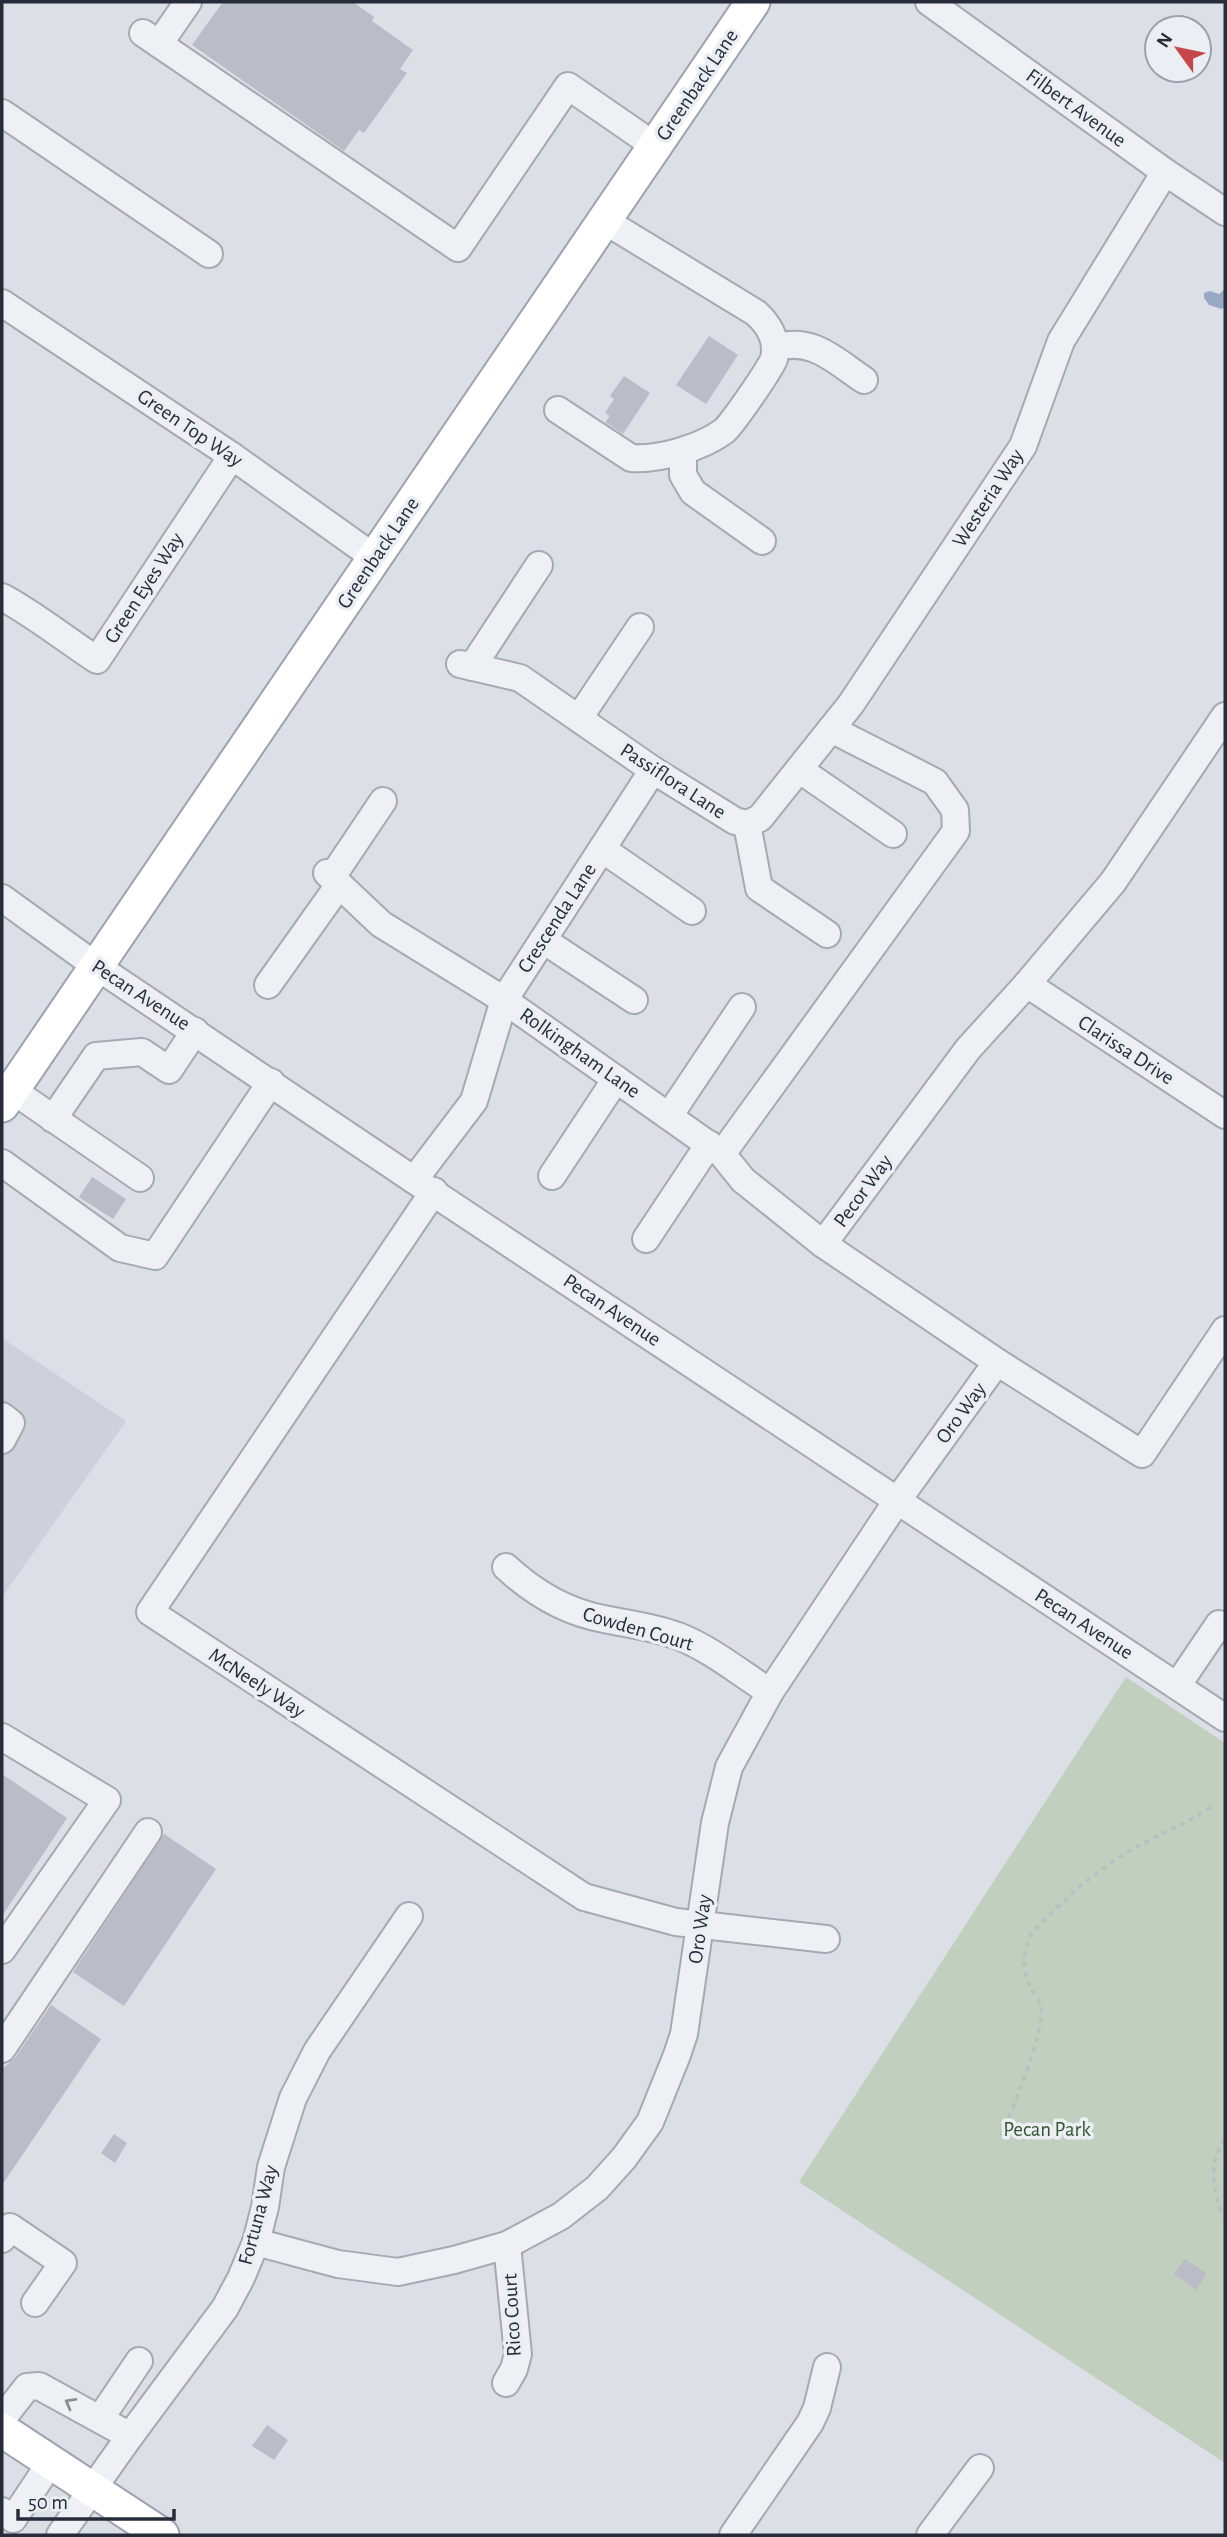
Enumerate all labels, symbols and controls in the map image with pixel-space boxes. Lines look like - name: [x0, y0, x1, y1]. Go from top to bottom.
- north arrow: [1143, 14, 1213, 84]
- street label: Greenback Lane: [652, 25, 742, 145]
- text: N: [1153, 30, 1177, 51]
- street label: Filbert Avenue: [1022, 65, 1130, 151]
- street label: Green Top Way: [134, 385, 246, 471]
- street label: Westeria Way: [949, 445, 1027, 551]
- street label: Greenback Lane: [333, 493, 423, 613]
- street label: Green Eyes Way: [100, 529, 188, 647]
- street label: Passiflora Lane: [616, 739, 730, 823]
- street label: Crescenda Lane: [514, 859, 600, 977]
- street label: Pecan Avenue: [88, 956, 194, 1034]
- street label: Rolkingham Lane: [516, 1004, 644, 1102]
- street label: Clarissa Drive: [1074, 1011, 1178, 1089]
- street label: Pecor Way: [830, 1151, 896, 1231]
- street label: Pecan Avenue: [559, 1270, 665, 1350]
- street label: Oro Way: [932, 1379, 990, 1447]
- street label: Pecan Avenue: [1031, 1585, 1137, 1663]
- street label: Cowden Court: [580, 1603, 696, 1655]
- street label: McNeely Way: [205, 1644, 309, 1722]
- street label: Oro Way: [685, 1893, 715, 1965]
- park label: Pecan Park: [1003, 2119, 1091, 2140]
- street label: Fortuna Way: [235, 2163, 281, 2267]
- street label: Rico Court: [499, 2273, 525, 2357]
- one-way arrow: [64, 2398, 77, 2411]
- scale bar: [18, 2478, 173, 2522]
- text: 50 m: [28, 2492, 68, 2513]

